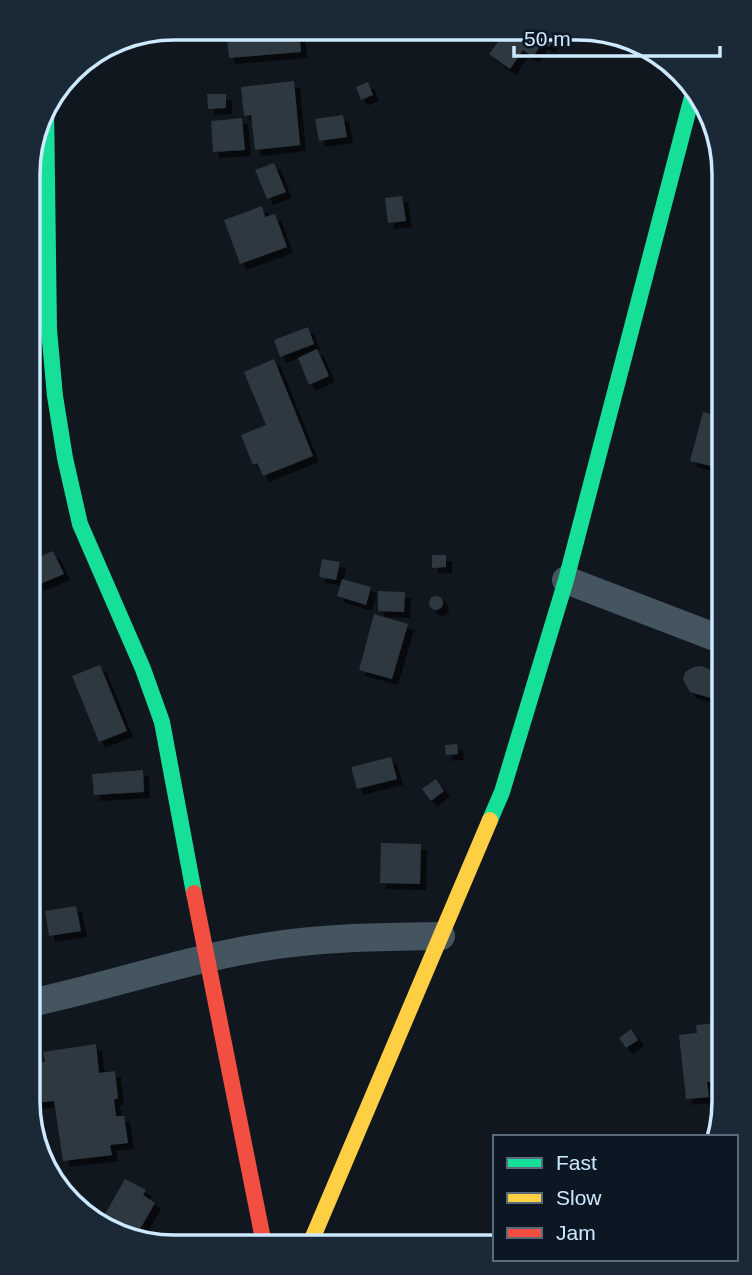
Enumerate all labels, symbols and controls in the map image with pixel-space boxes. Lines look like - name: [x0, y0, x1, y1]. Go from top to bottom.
- scale bar: [514, 14, 720, 58]
- text: 50 m: [524, 27, 571, 50]
- legend: [493, 1135, 738, 1261]
- text: Fast: [556, 1151, 597, 1174]
- text: Slow: [556, 1186, 602, 1209]
- text: Jam: [556, 1221, 596, 1244]

